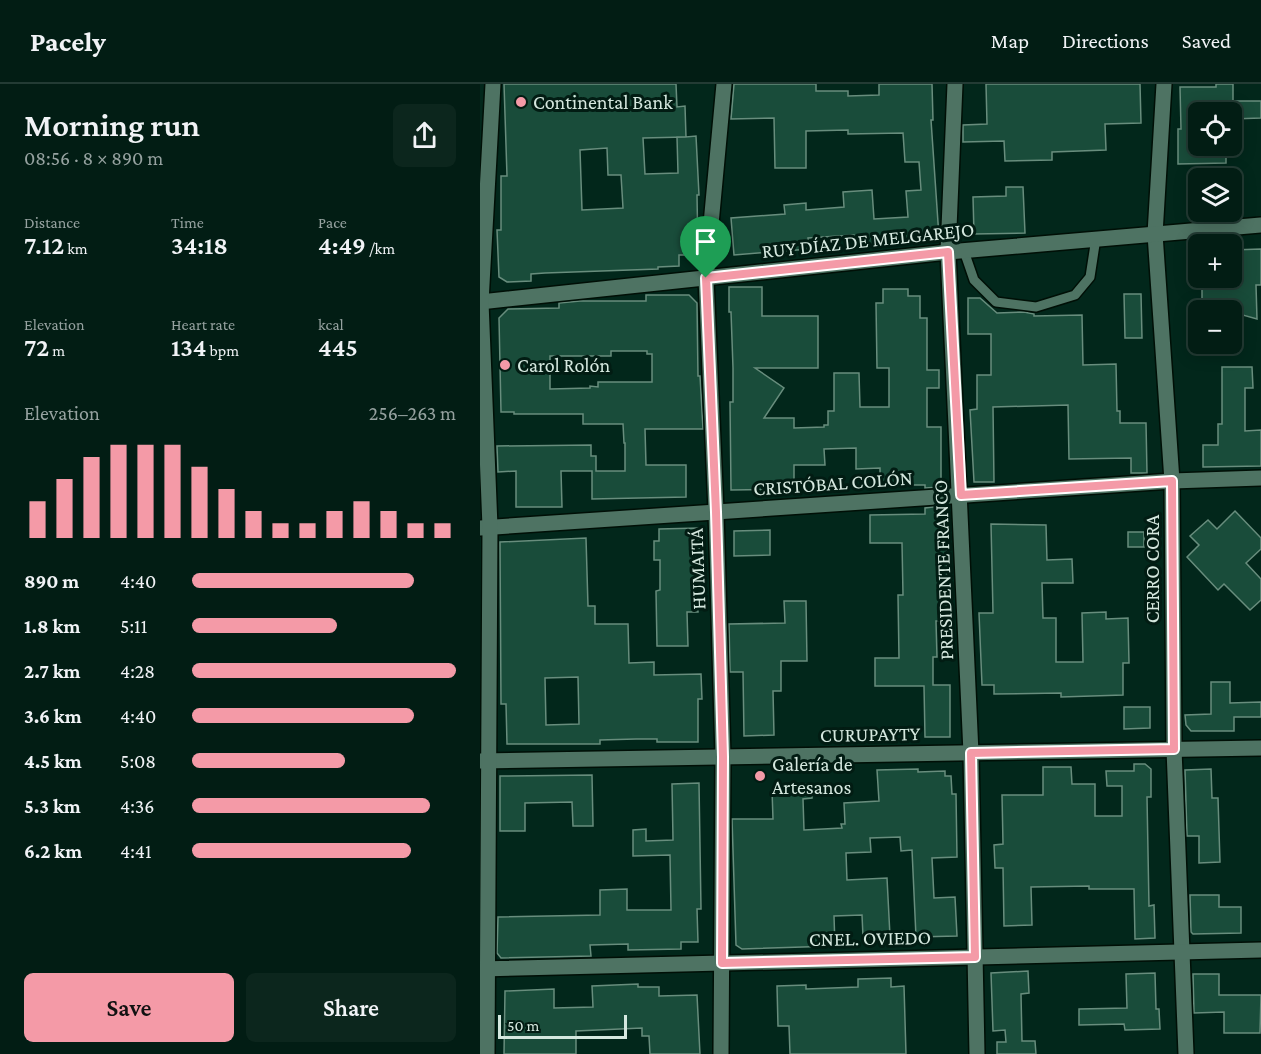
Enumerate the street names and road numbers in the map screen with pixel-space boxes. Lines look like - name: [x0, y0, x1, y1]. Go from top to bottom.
- street label: RUY DÍAZ DE MELGAREJO: [761, 218, 975, 263]
- street label: CRISTÓBAL COLÓN: [753, 466, 913, 500]
- street label: PRESIDENTE FRANCO: [929, 480, 957, 660]
- street label: CERRO CORA: [1141, 514, 1163, 623]
- street label: HUMAITÁ: [685, 527, 709, 610]
- street label: CURUPAYTY: [820, 722, 921, 746]
- street label: CNEL. OVIEDO: [809, 926, 931, 950]

